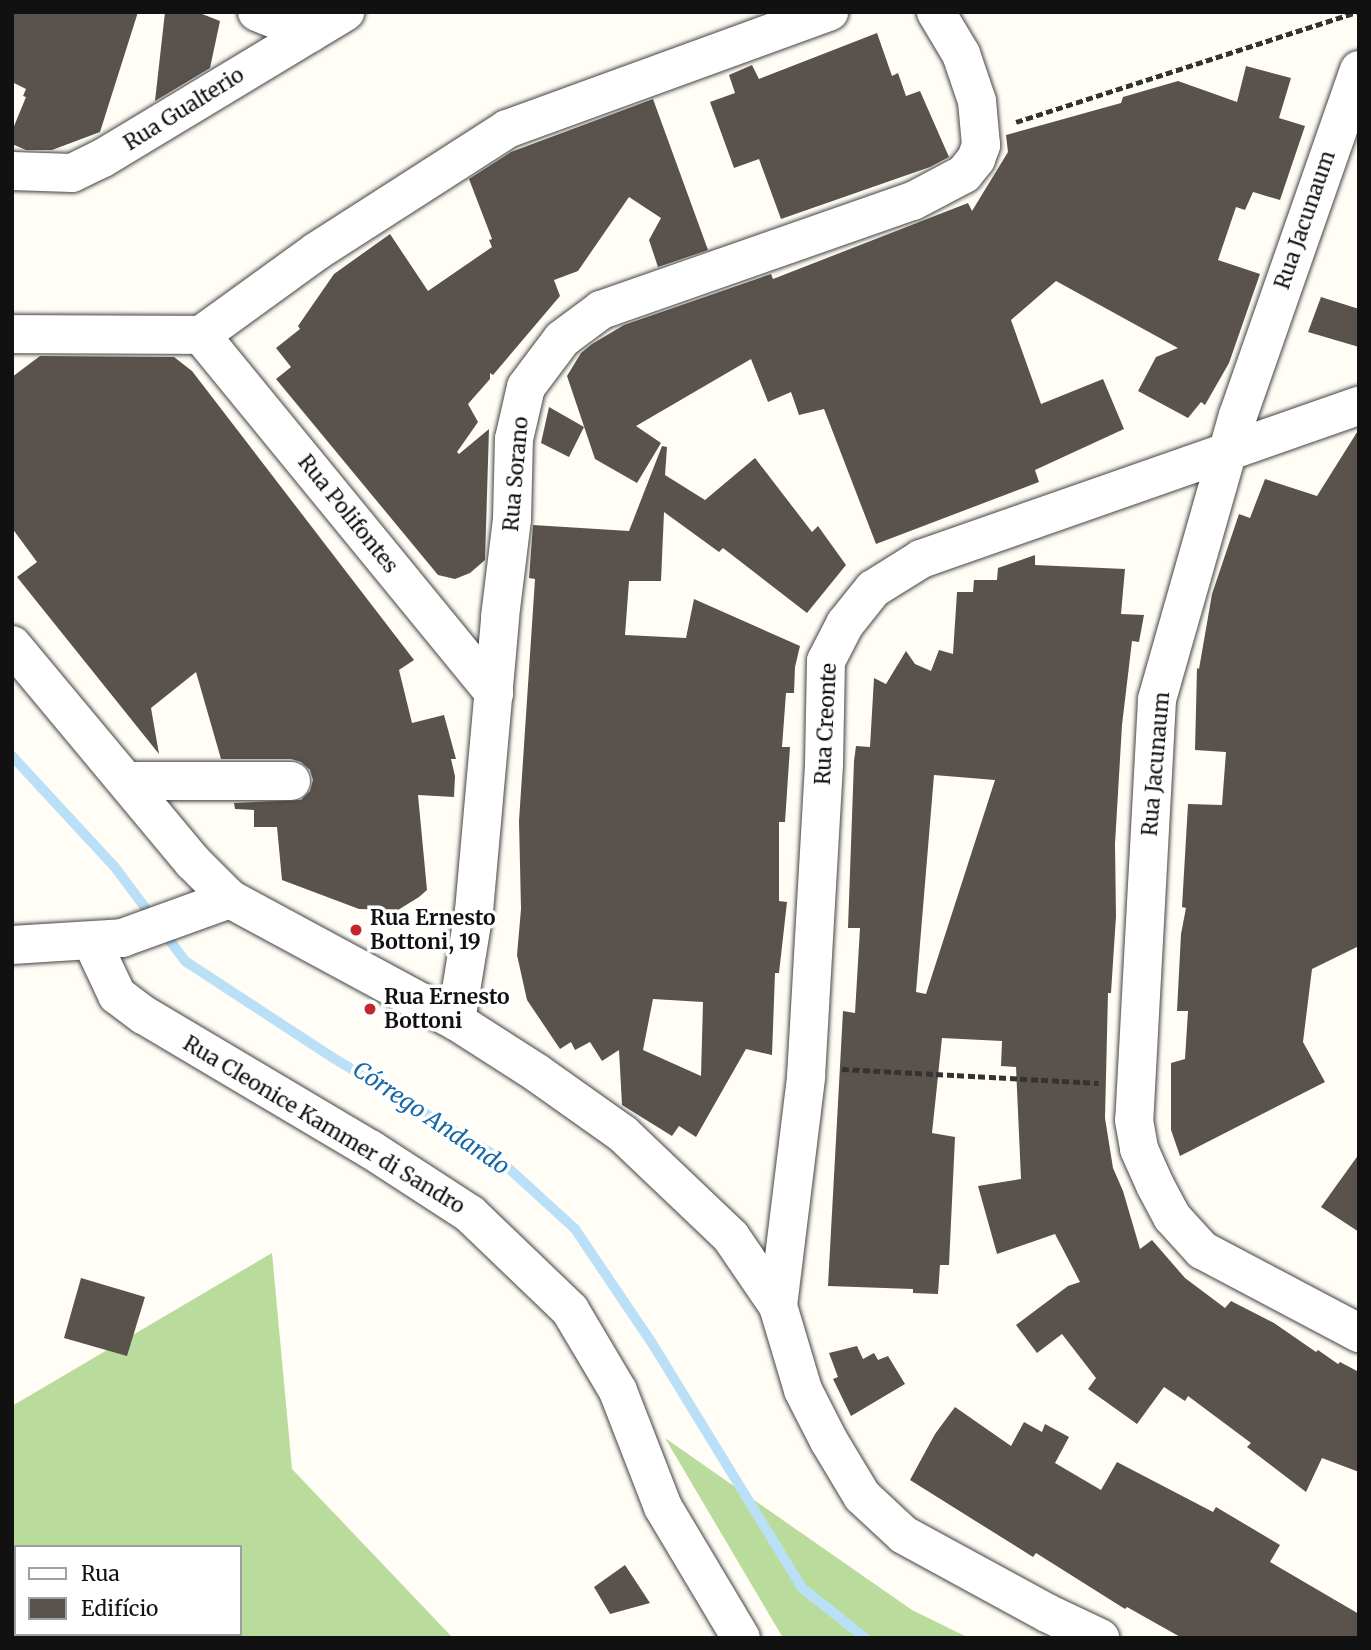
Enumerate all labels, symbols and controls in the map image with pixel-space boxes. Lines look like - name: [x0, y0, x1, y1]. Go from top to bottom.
- street label: Rua Gualterio: [119, 62, 249, 156]
- street label: Rua Jacunaum: [1270, 147, 1340, 293]
- street label: Rua Sorano: [498, 416, 534, 532]
- street label: Rua Polifontes: [293, 450, 403, 578]
- street label: Rua Creonte: [810, 662, 842, 786]
- street label: Rua Jacunaum: [1137, 691, 1175, 837]
- place label: Rua Ernesto Bottoni, 19: [370, 905, 496, 955]
- marker: Rua Ernesto Bottoni, 19: [348, 922, 364, 938]
- place label: Rua Ernesto Bottoni: [384, 984, 510, 1034]
- marker: Rua Ernesto Bottoni: [362, 1001, 378, 1017]
- street label: Rua Cleonice Kammer di Sandro: [179, 1031, 469, 1219]
- water label: Córrego Andando: [347, 1055, 515, 1181]
- legend: [14, 1545, 242, 1636]
- text: Rua: [81, 1560, 120, 1587]
- text: Edifício: [81, 1595, 158, 1622]

